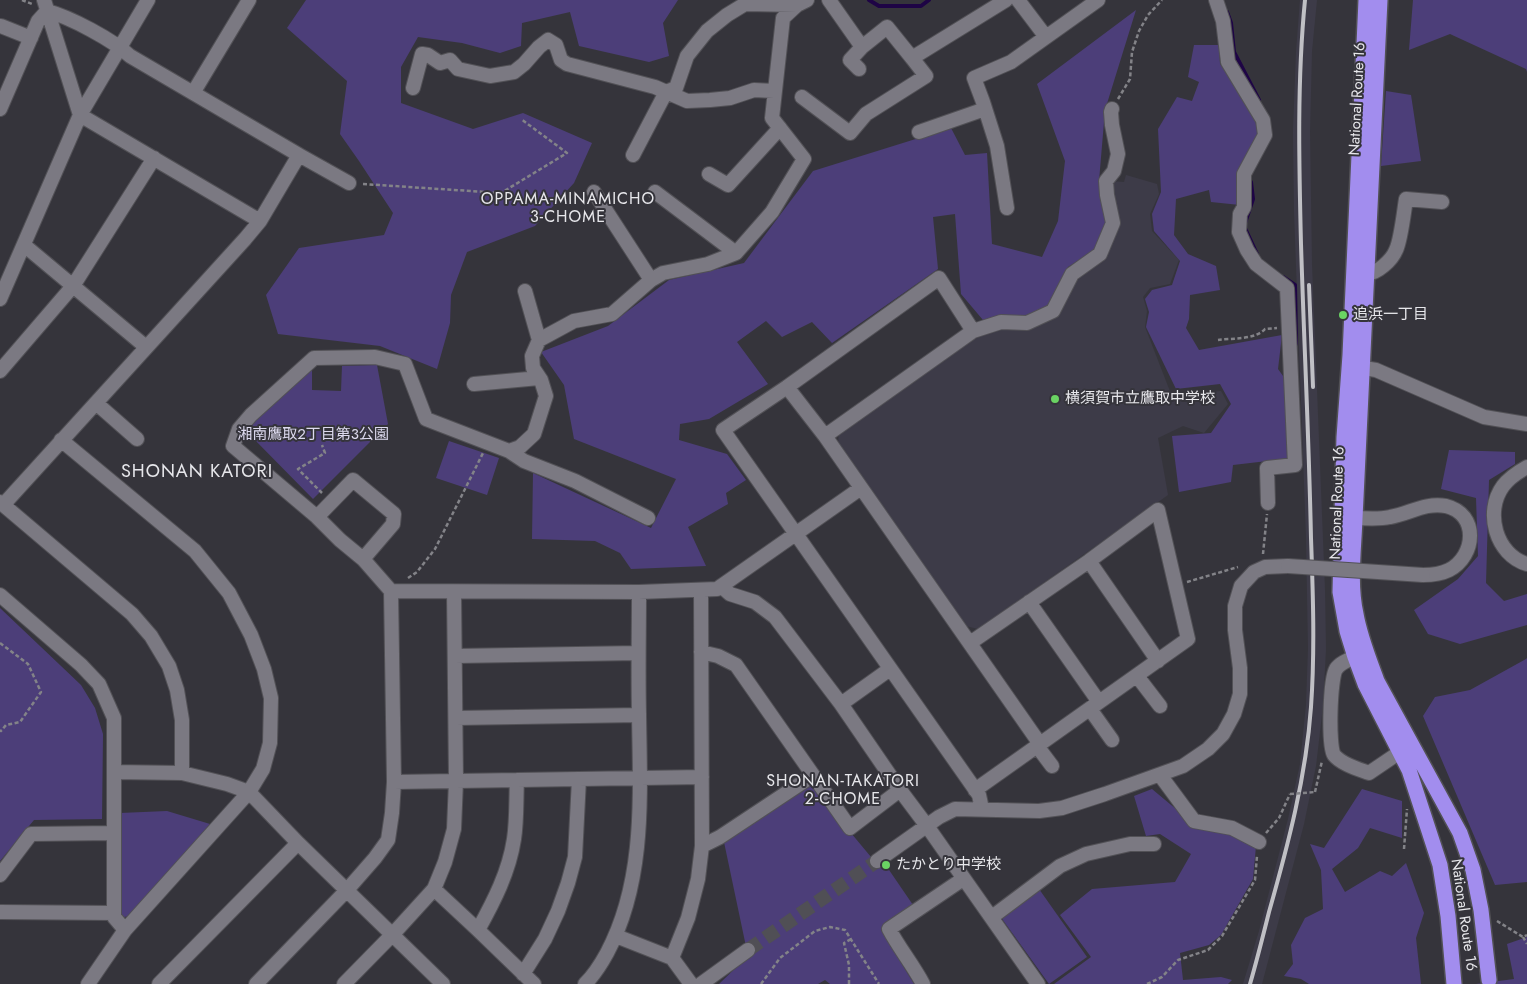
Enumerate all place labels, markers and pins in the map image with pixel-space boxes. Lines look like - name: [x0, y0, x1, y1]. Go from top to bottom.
- place label: 追浜一丁目: [1353, 306, 1428, 324]
- marker: 追浜一丁目: [1337, 309, 1349, 321]
- place label: 横須賀市立鷹取中学校: [1065, 390, 1215, 408]
- marker: 横須賀市立鷹取中学校: [1049, 393, 1061, 405]
- place label: たかとり中学校: [896, 856, 1001, 874]
- marker: たかとり中学校: [880, 859, 892, 871]

